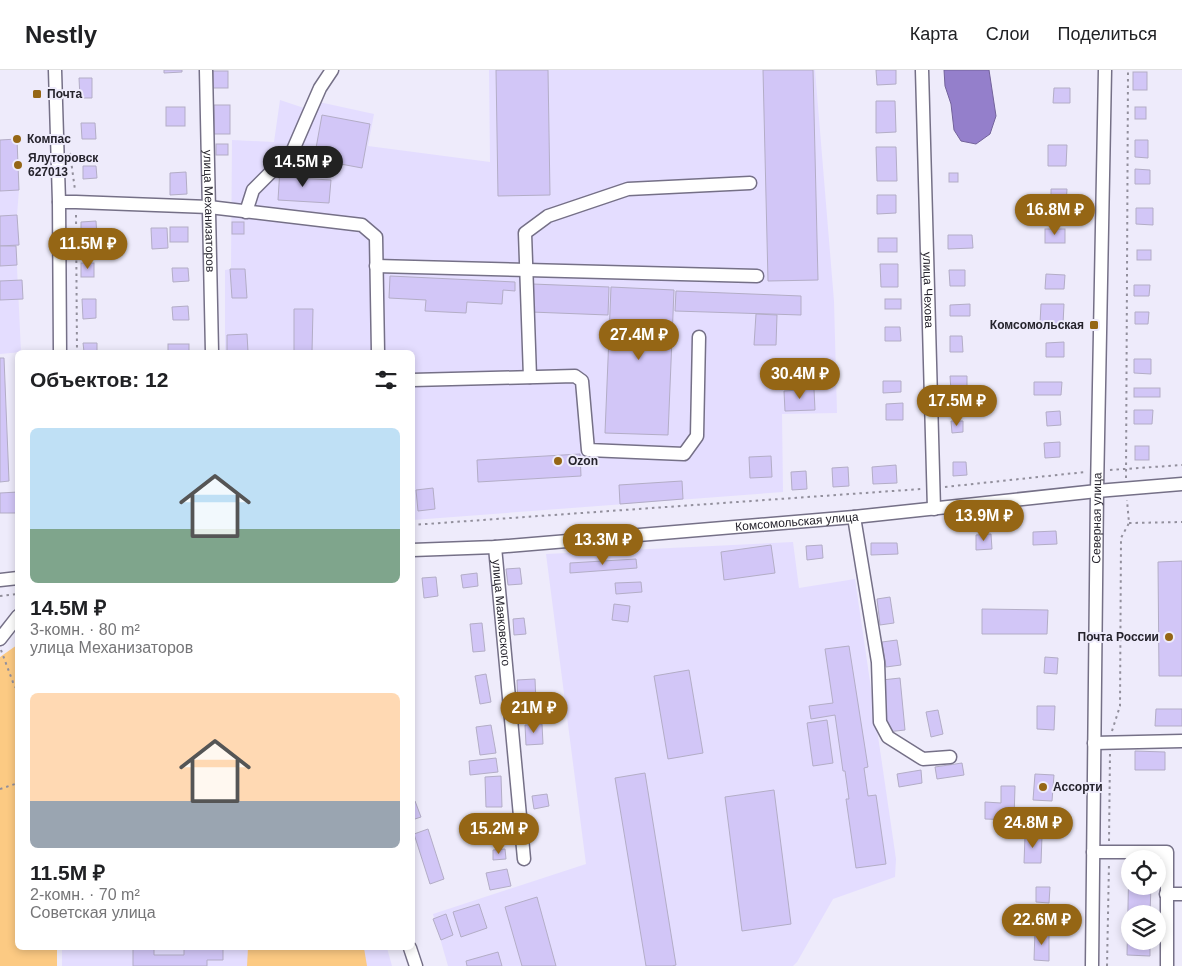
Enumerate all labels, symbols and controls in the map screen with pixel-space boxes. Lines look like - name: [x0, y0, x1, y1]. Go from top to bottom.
- text: Nestly: [25, 21, 97, 48]
- text: Карта: [910, 24, 958, 44]
- text: Слои: [986, 24, 1030, 44]
- text: Поделиться: [1058, 24, 1157, 44]
- place label: Почта: [47, 87, 83, 101]
- marker: Почта: [31, 88, 43, 100]
- place label: Компас: [27, 132, 71, 146]
- marker: Компас: [11, 133, 23, 145]
- pin: 14.5M ₽: [257, 146, 349, 188]
- street label: улица Механизаторов: [201, 150, 217, 272]
- place label: Ялуторовск 627013: [28, 151, 99, 179]
- text: 14.5M ₽: [274, 153, 332, 170]
- marker: Ялуторовск 627013: [12, 159, 24, 171]
- pin: 16.8M ₽: [1009, 194, 1101, 236]
- text: 16.8M ₽: [1026, 201, 1084, 218]
- pin: 11.5M ₽: [42, 228, 134, 270]
- text: 11.5M ₽: [59, 235, 117, 252]
- street label: улица Чехова: [920, 252, 936, 329]
- pin: 27.4M ₽: [593, 318, 685, 361]
- place label: Комсомольская: [990, 318, 1084, 332]
- marker: Комсомольская: [1088, 319, 1100, 331]
- text: 27.4M ₽: [610, 326, 668, 343]
- pin: 30.4M ₽: [754, 358, 846, 400]
- text: 30.4M ₽: [771, 365, 829, 382]
- icon: filters: [372, 366, 400, 394]
- text: Объектов: 12: [30, 368, 168, 391]
- pin: 17.5M ₽: [911, 384, 1003, 427]
- text: 17.5M ₽: [928, 392, 986, 409]
- place label: Ozon: [568, 454, 598, 468]
- marker: Ozon: [552, 455, 564, 467]
- icon: home: [170, 461, 260, 551]
- street label: Северная улица: [1089, 472, 1104, 564]
- pin: 13.9M ₽: [938, 500, 1030, 542]
- text: 13.9M ₽: [955, 507, 1013, 524]
- street label: Комсомольская улица: [735, 510, 860, 534]
- pin: 13.3M ₽: [557, 524, 649, 566]
- text: 13.3M ₽: [574, 531, 632, 548]
- street label: улица Маяковского: [489, 559, 513, 667]
- text: 14.5M ₽: [30, 596, 106, 619]
- text: 3-комн. · 80 m²: [30, 621, 140, 638]
- place label: Почта России: [1078, 630, 1159, 644]
- marker: Почта России: [1163, 631, 1175, 643]
- text: улица Механизаторов: [30, 639, 193, 656]
- pin: 21M ₽: [499, 692, 569, 734]
- text: 21M ₽: [512, 699, 556, 716]
- icon: home: [170, 726, 260, 816]
- place label: Ассорти: [1053, 780, 1103, 794]
- marker: Ассорти: [1037, 781, 1049, 793]
- pin: 24.8M ₽: [987, 806, 1079, 849]
- pin: 15.2M ₽: [453, 812, 545, 855]
- text: 24.8M ₽: [1004, 814, 1062, 831]
- text: 15.2M ₽: [470, 820, 528, 837]
- map controls: [1121, 850, 1166, 950]
- button: locate: [1121, 850, 1166, 895]
- text: 11.5M ₽: [30, 861, 105, 884]
- text: 2-комн. · 70 m²: [30, 886, 140, 903]
- text: Советская улица: [30, 904, 156, 921]
- pin: 22.6M ₽: [996, 904, 1088, 946]
- button: layers: [1121, 905, 1166, 950]
- text: 22.6M ₽: [1013, 911, 1071, 928]

